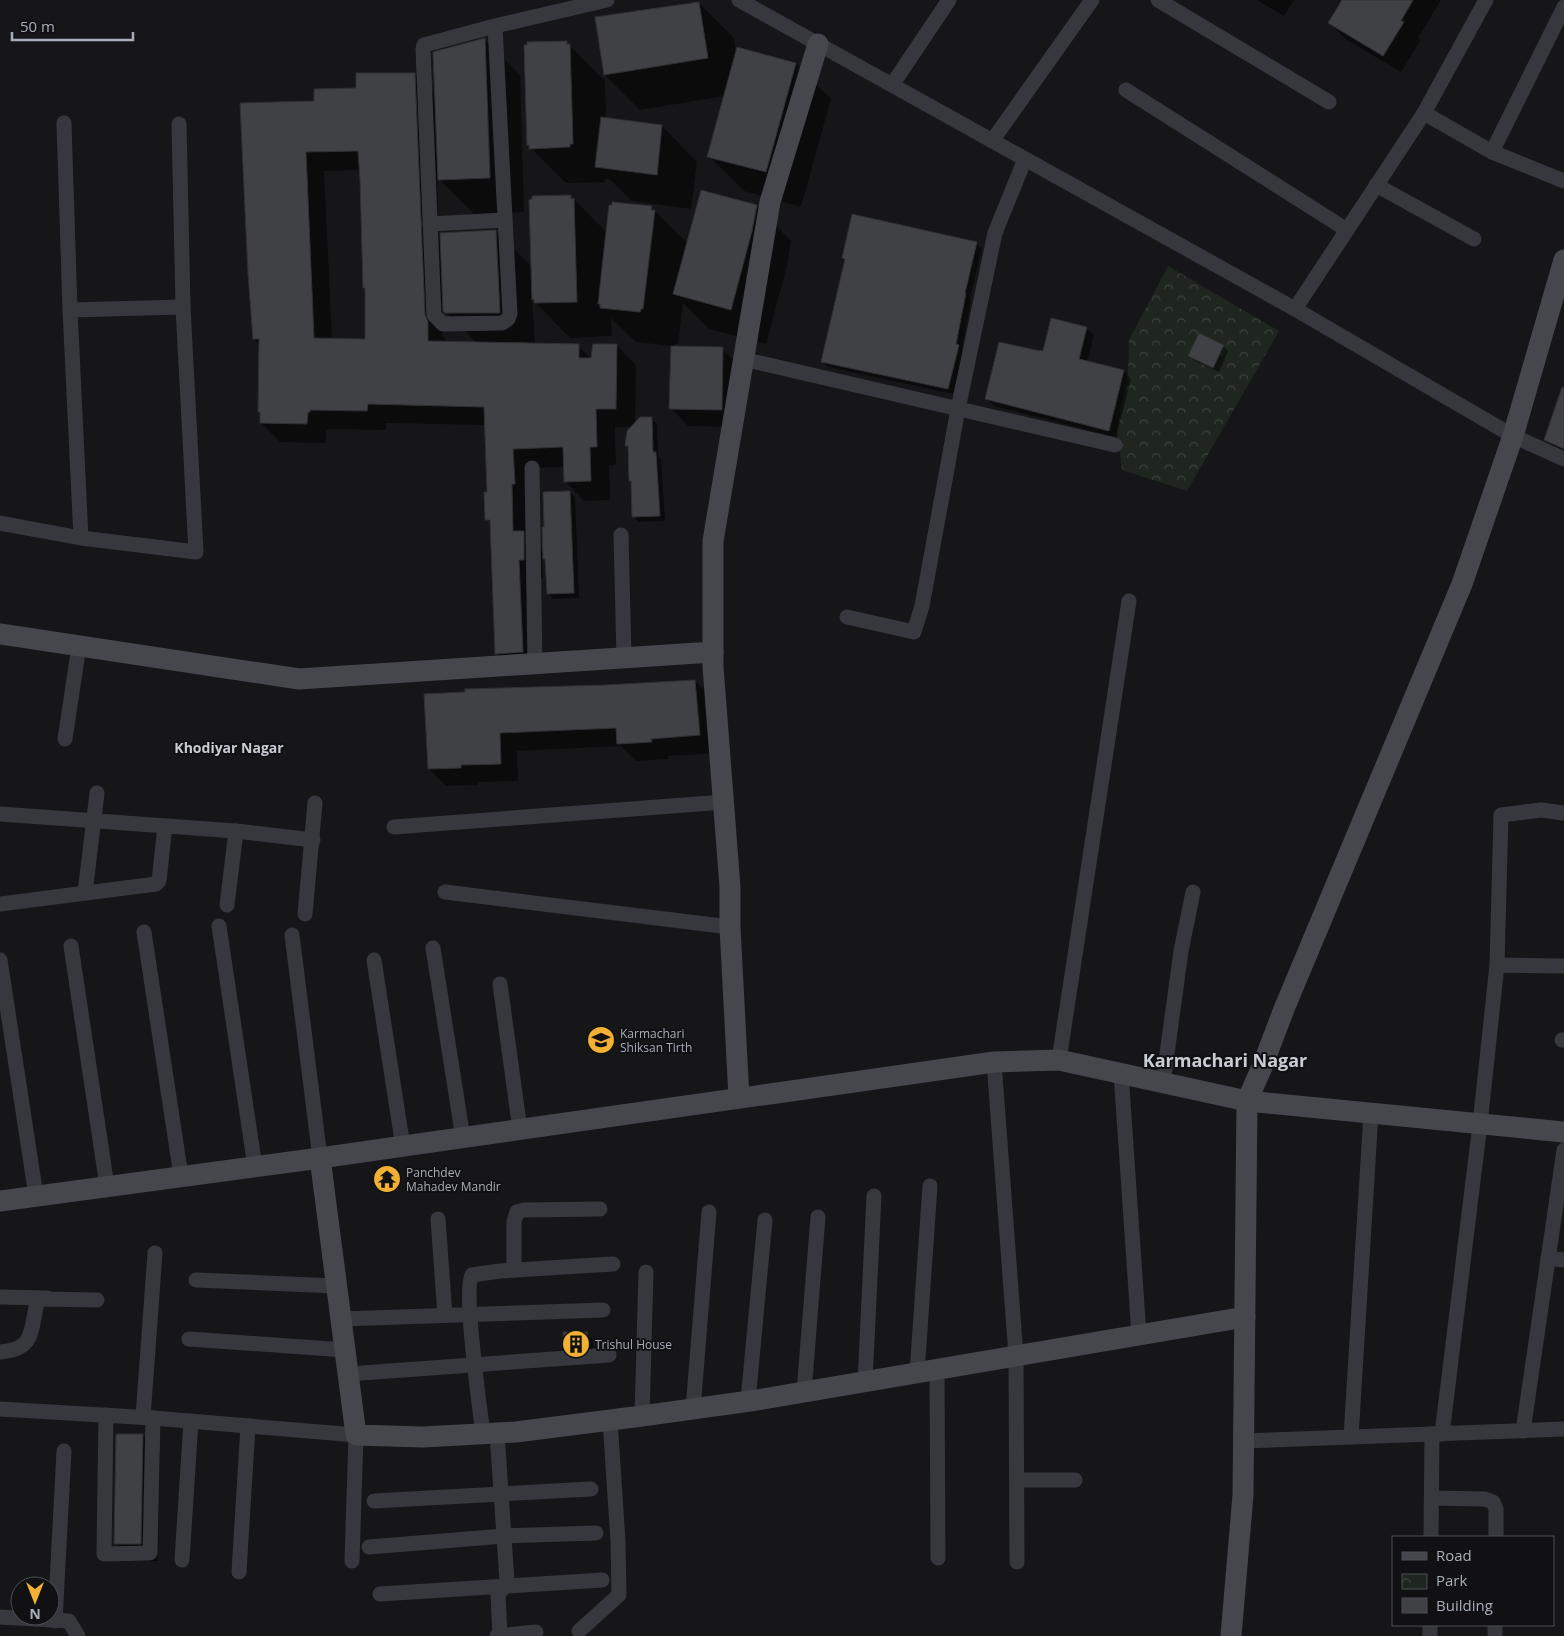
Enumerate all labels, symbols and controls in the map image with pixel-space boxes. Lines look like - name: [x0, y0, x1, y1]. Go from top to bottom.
- scale bar: [12, 10, 134, 42]
- text: 50 m: [20, 16, 55, 36]
- district label: Khodiyar Nagar: [174, 738, 284, 757]
- school or university icon: Karmachari Shiksan Tirth: [586, 1025, 616, 1055]
- place label: Karmachari Shiksan Tirth: [620, 1025, 692, 1056]
- district label: Karmachari Nagar: [1143, 1048, 1307, 1072]
- temple icon: Panchdev Mahadev Mandir: [372, 1164, 402, 1194]
- place label: Panchdev Mahadev Mandir: [406, 1164, 501, 1195]
- building icon: Trishul House: [561, 1329, 591, 1359]
- place label: Trishul House: [595, 1336, 672, 1353]
- legend: [1392, 1536, 1554, 1626]
- text: Road: [1436, 1545, 1472, 1565]
- text: Park: [1436, 1570, 1467, 1590]
- north arrow: [10, 1576, 60, 1626]
- text: Building: [1436, 1595, 1493, 1615]
- text: N: [29, 1605, 41, 1624]

